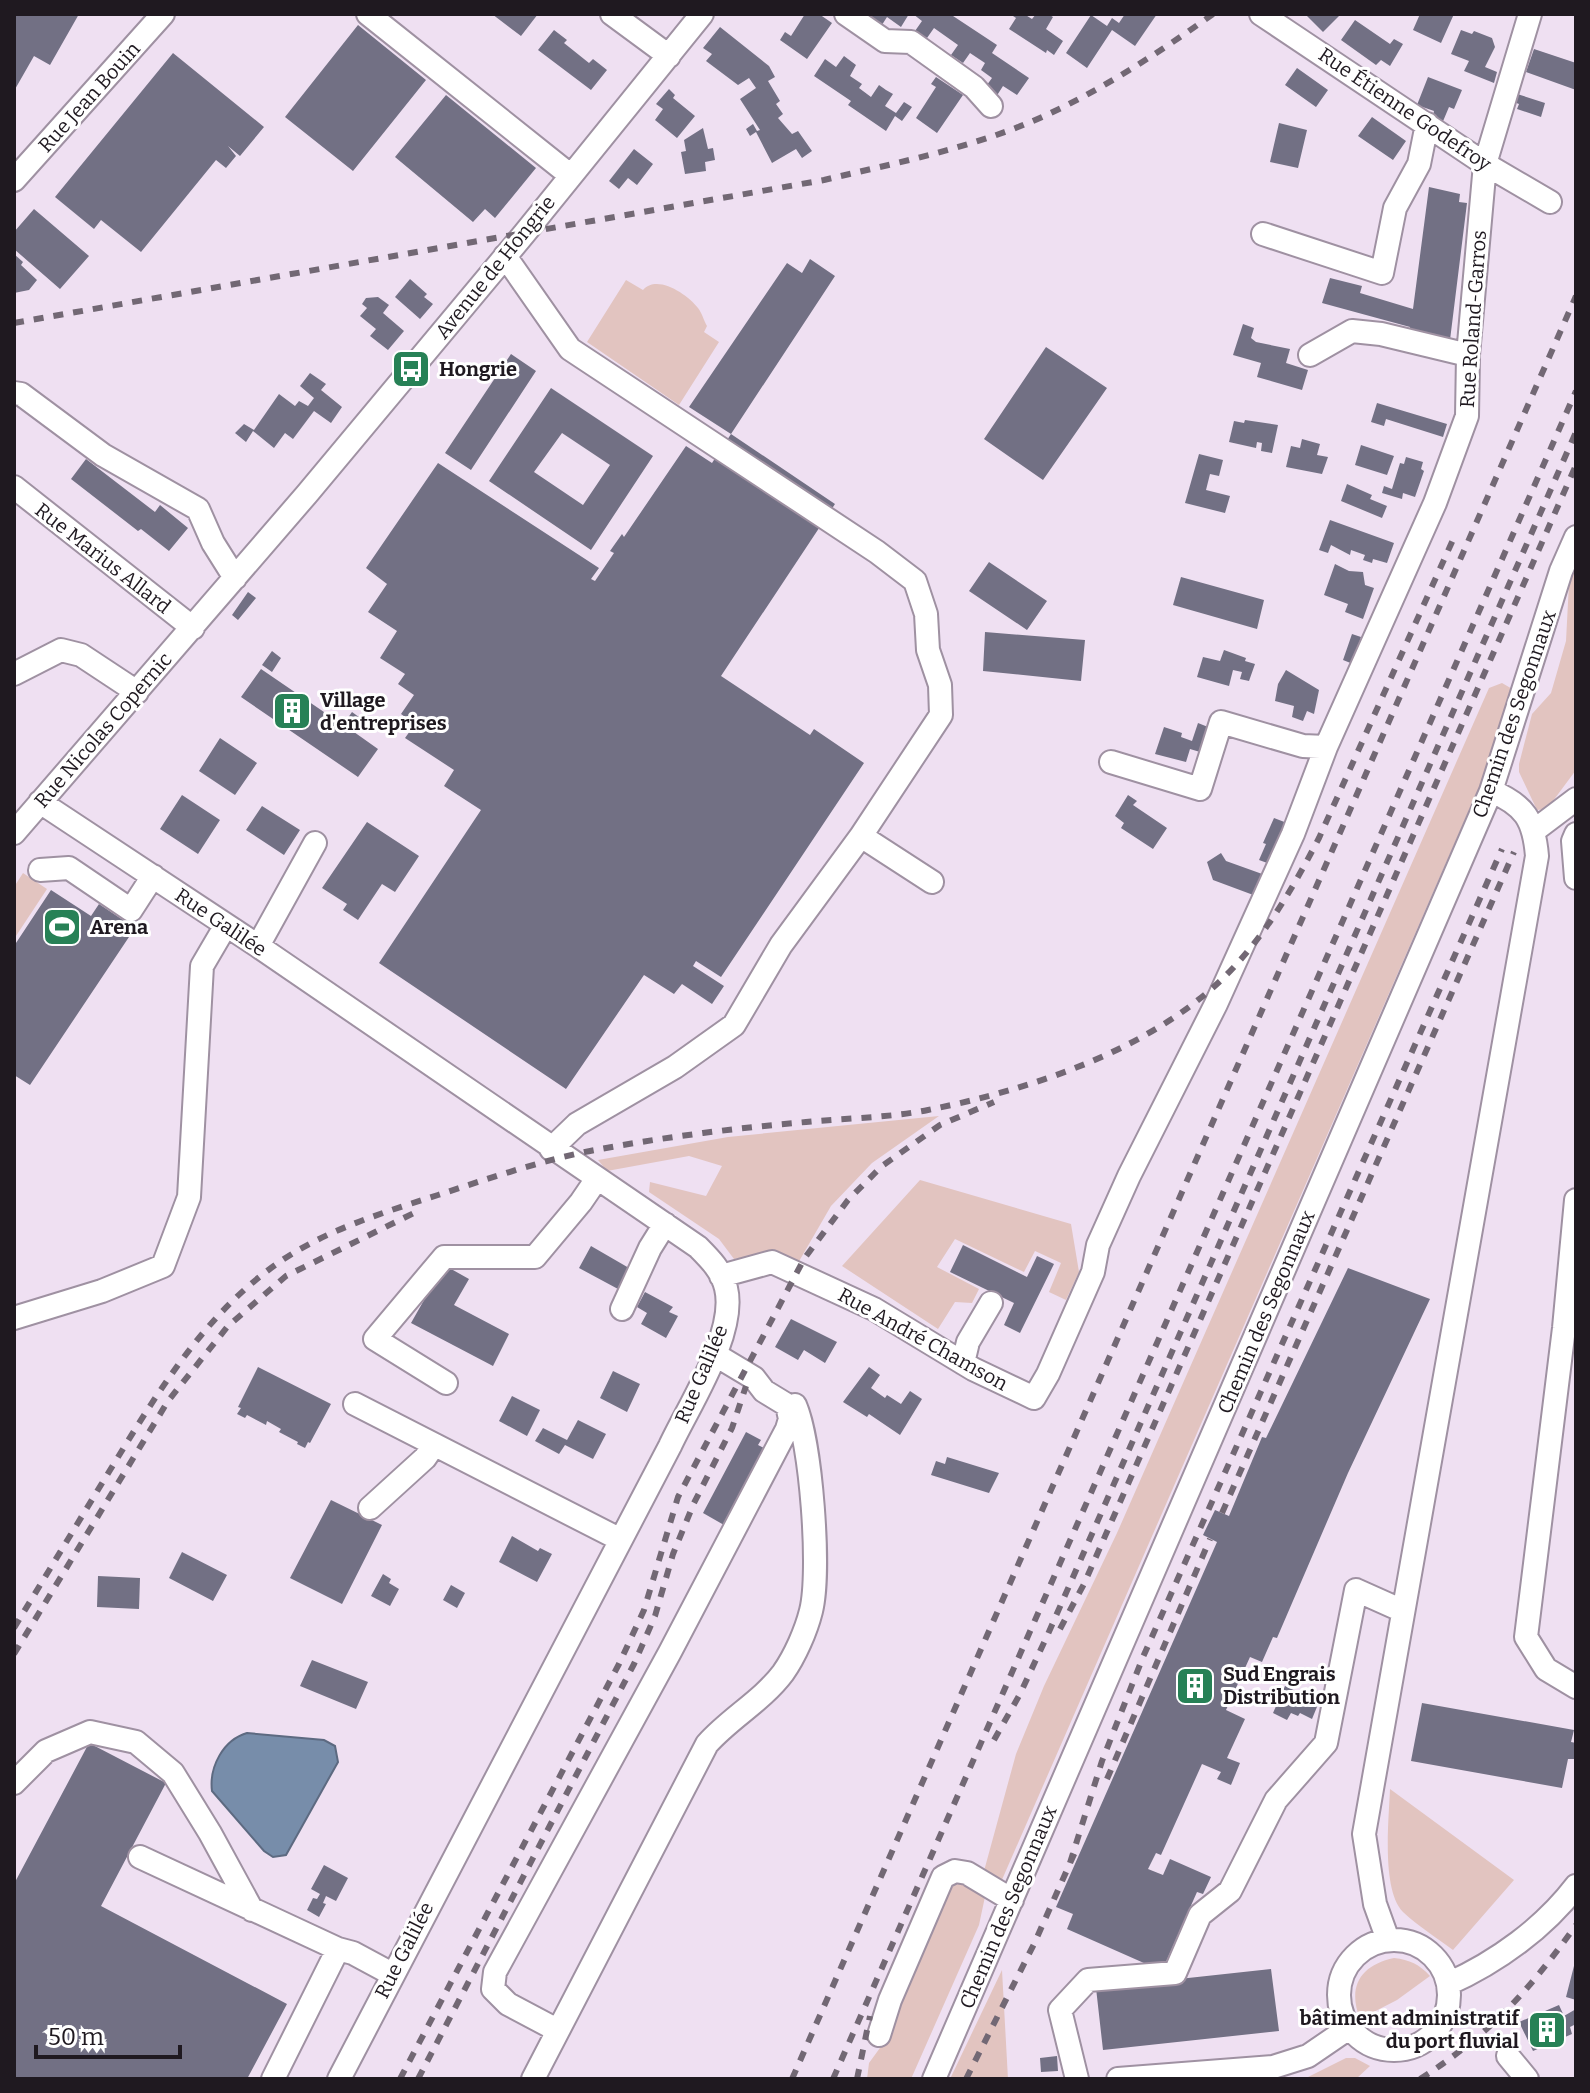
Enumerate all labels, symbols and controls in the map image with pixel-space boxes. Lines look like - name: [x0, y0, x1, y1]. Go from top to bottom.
- street label: Rue Jean Bouin: [33, 37, 145, 157]
- street label: Rue Étienne Godefroy: [1314, 42, 1496, 176]
- street label: Avenue de Hongrie: [430, 191, 560, 343]
- street label: Rue Roland-Garros: [1455, 229, 1491, 409]
- bus stop icon: Hongrie: [390, 348, 432, 390]
- place label: Hongrie: [439, 357, 517, 381]
- street label: Rue Marius Allard: [30, 498, 176, 618]
- street label: Chemin des Segonnaux: [1467, 607, 1561, 821]
- street label: Rue Nicolas Copernic: [29, 648, 177, 812]
- place label: Village d'entreprises: [320, 688, 447, 735]
- building icon: Village d'entreprises: [271, 690, 313, 732]
- street label: Rue Galilée: [171, 883, 271, 961]
- sports icon: Arena: [41, 906, 83, 948]
- place label: Arena: [90, 915, 148, 939]
- street label: Chemin des Segonnaux: [1212, 1207, 1320, 1417]
- street label: Rue André Chamson: [834, 1282, 1012, 1396]
- street label: Rue Galilée: [669, 1321, 733, 1427]
- place label: Sud Engrais Distribution: [1223, 1662, 1340, 1709]
- building icon: Sud Engrais Distribution: [1174, 1665, 1216, 1707]
- street label: Chemin des Segonnaux: [954, 1802, 1062, 2012]
- street label: Rue Galilée: [369, 1898, 439, 2002]
- place label: bâtiment administratif du port fluvial: [1300, 2006, 1521, 2053]
- scale bar: [36, 2009, 180, 2059]
- building icon: bâtiment administratif du port fluvial: [1526, 2009, 1568, 2051]
- text: 50 m: [48, 2023, 104, 2051]

